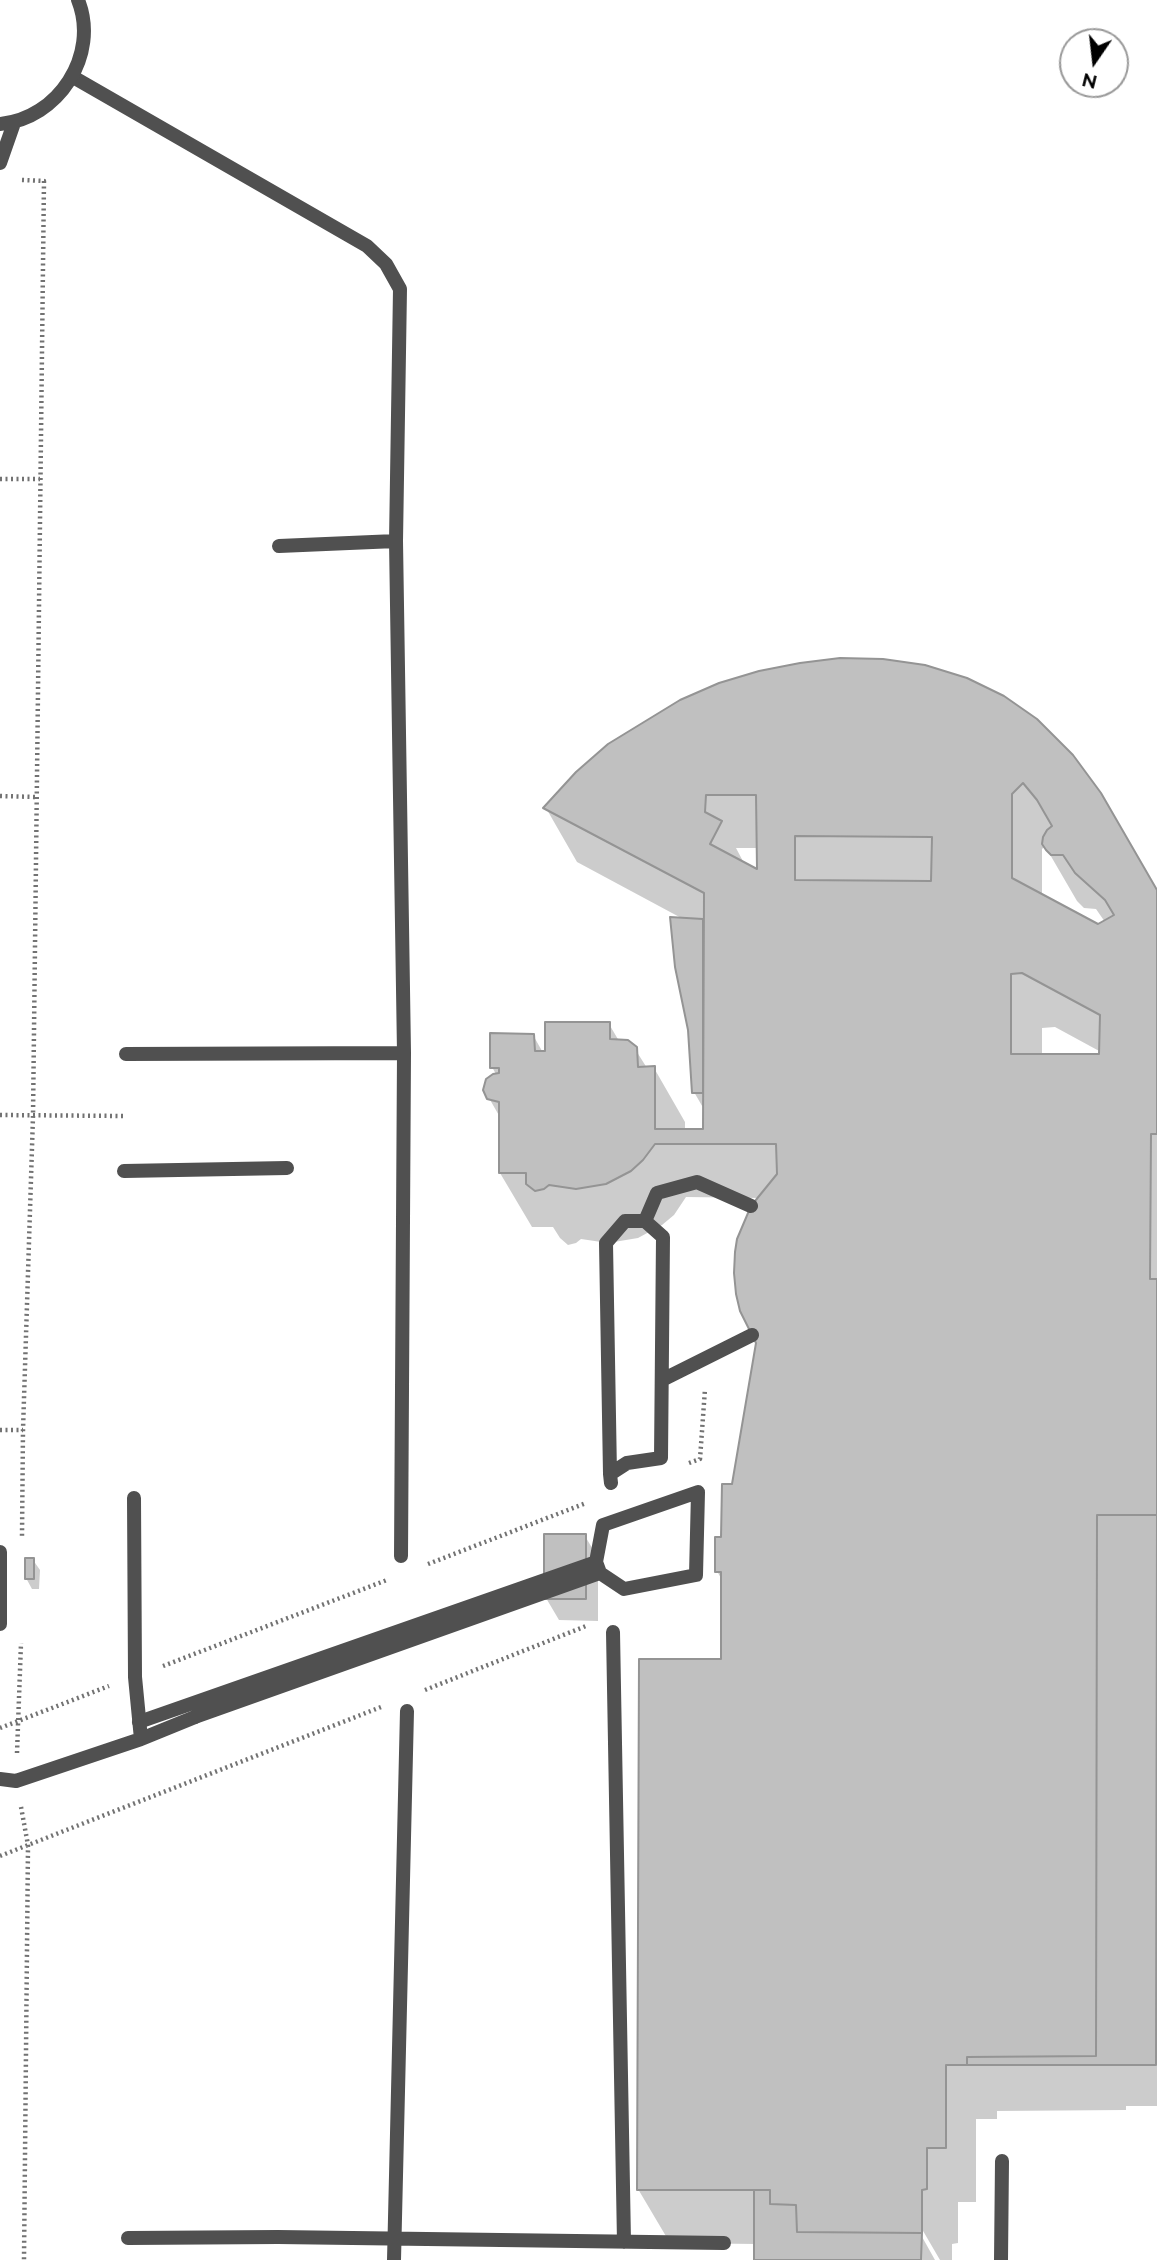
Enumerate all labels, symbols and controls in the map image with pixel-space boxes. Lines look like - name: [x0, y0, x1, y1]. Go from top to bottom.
- north arrow: [1059, 28, 1129, 98]
- text: N: [1080, 69, 1099, 94]

